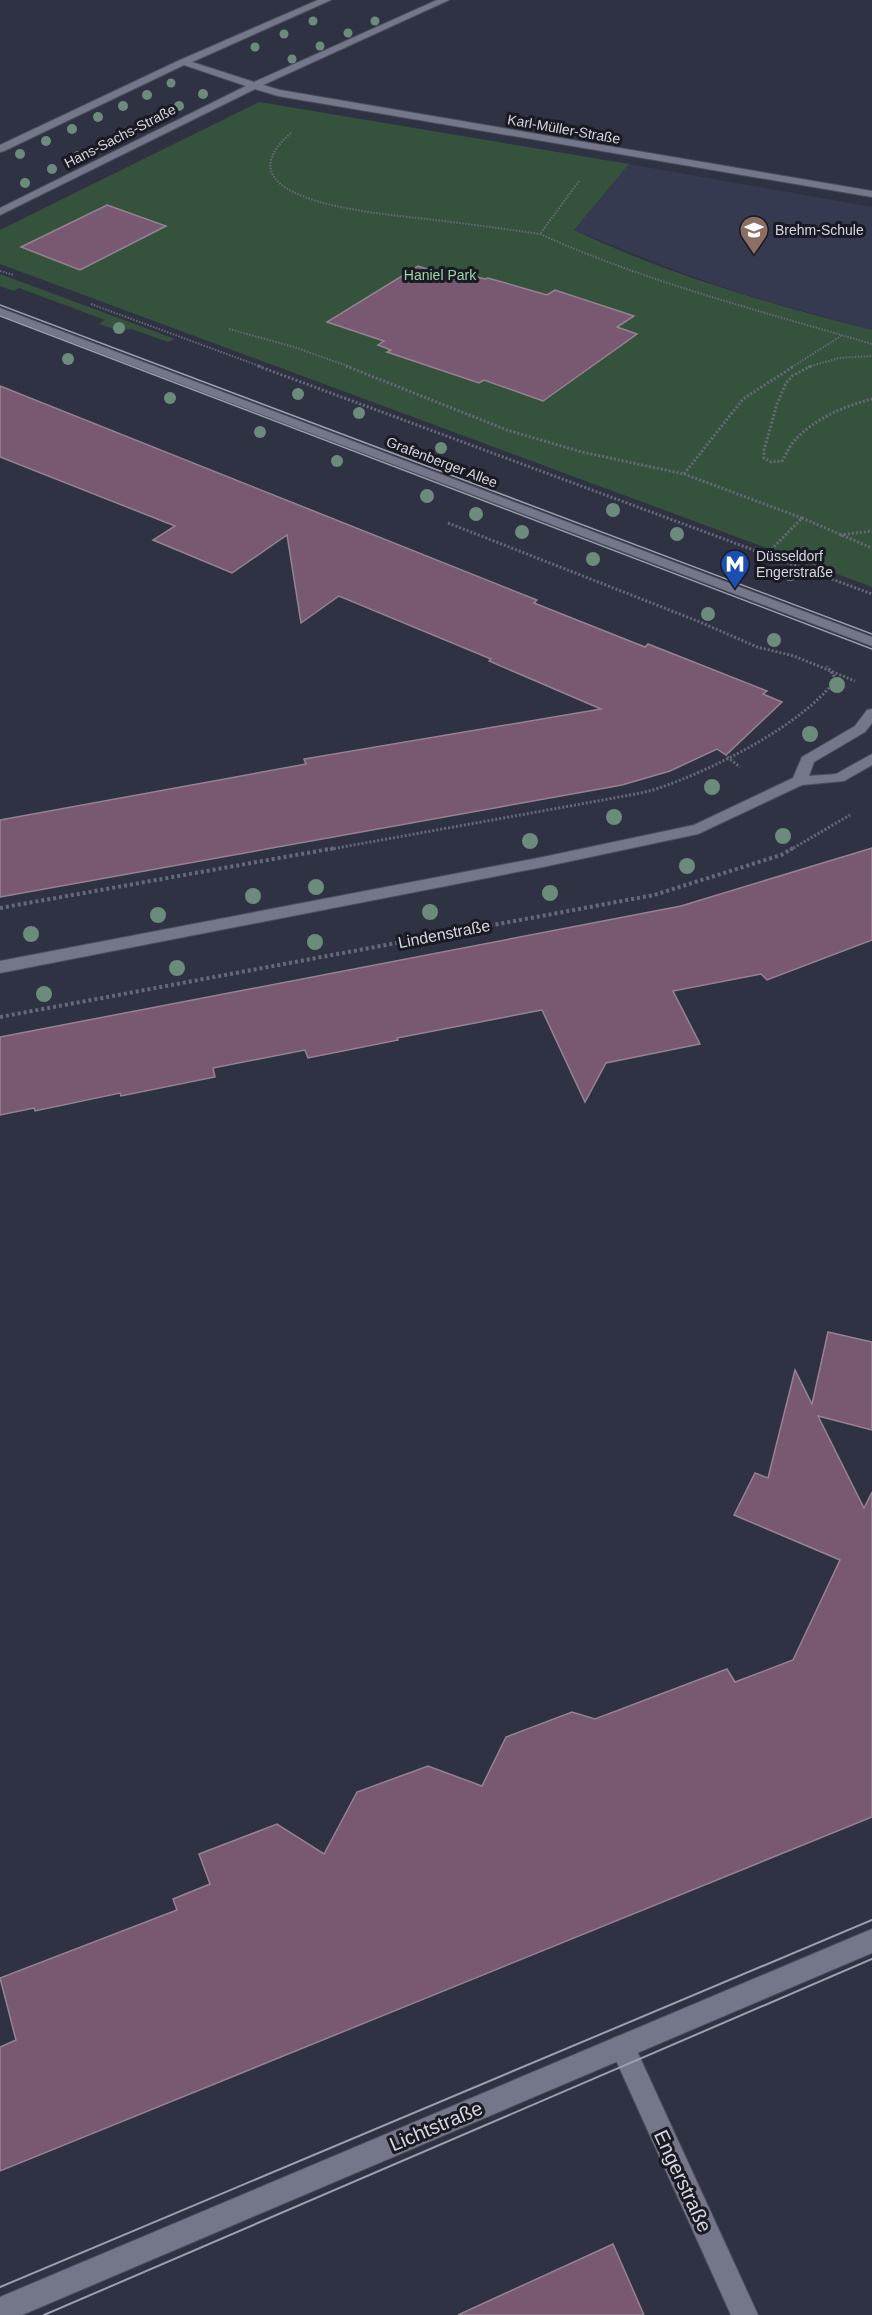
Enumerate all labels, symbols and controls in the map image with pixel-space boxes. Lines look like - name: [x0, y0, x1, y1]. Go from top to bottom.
- street label: Hans-Sachs-Straße: [62, 101, 179, 171]
- street label: Karl-Müller-Straße: [506, 111, 622, 147]
- school or university icon: Brehm-Schule: [738, 214, 770, 256]
- place label: Brehm-Schule: [775, 222, 864, 238]
- park label: Haniel Park: [404, 267, 477, 283]
- street label: Grafenberger Allee: [384, 433, 500, 491]
- metro station icon: Düsseldorf Engerstraße: [719, 548, 751, 590]
- place label: Düsseldorf Engerstraße: [756, 548, 833, 580]
- street label: Lindenstraße: [397, 917, 492, 951]
- street label: Lichtstraße: [386, 2097, 486, 2155]
- street label: Engerstraße: [650, 2126, 716, 2236]

